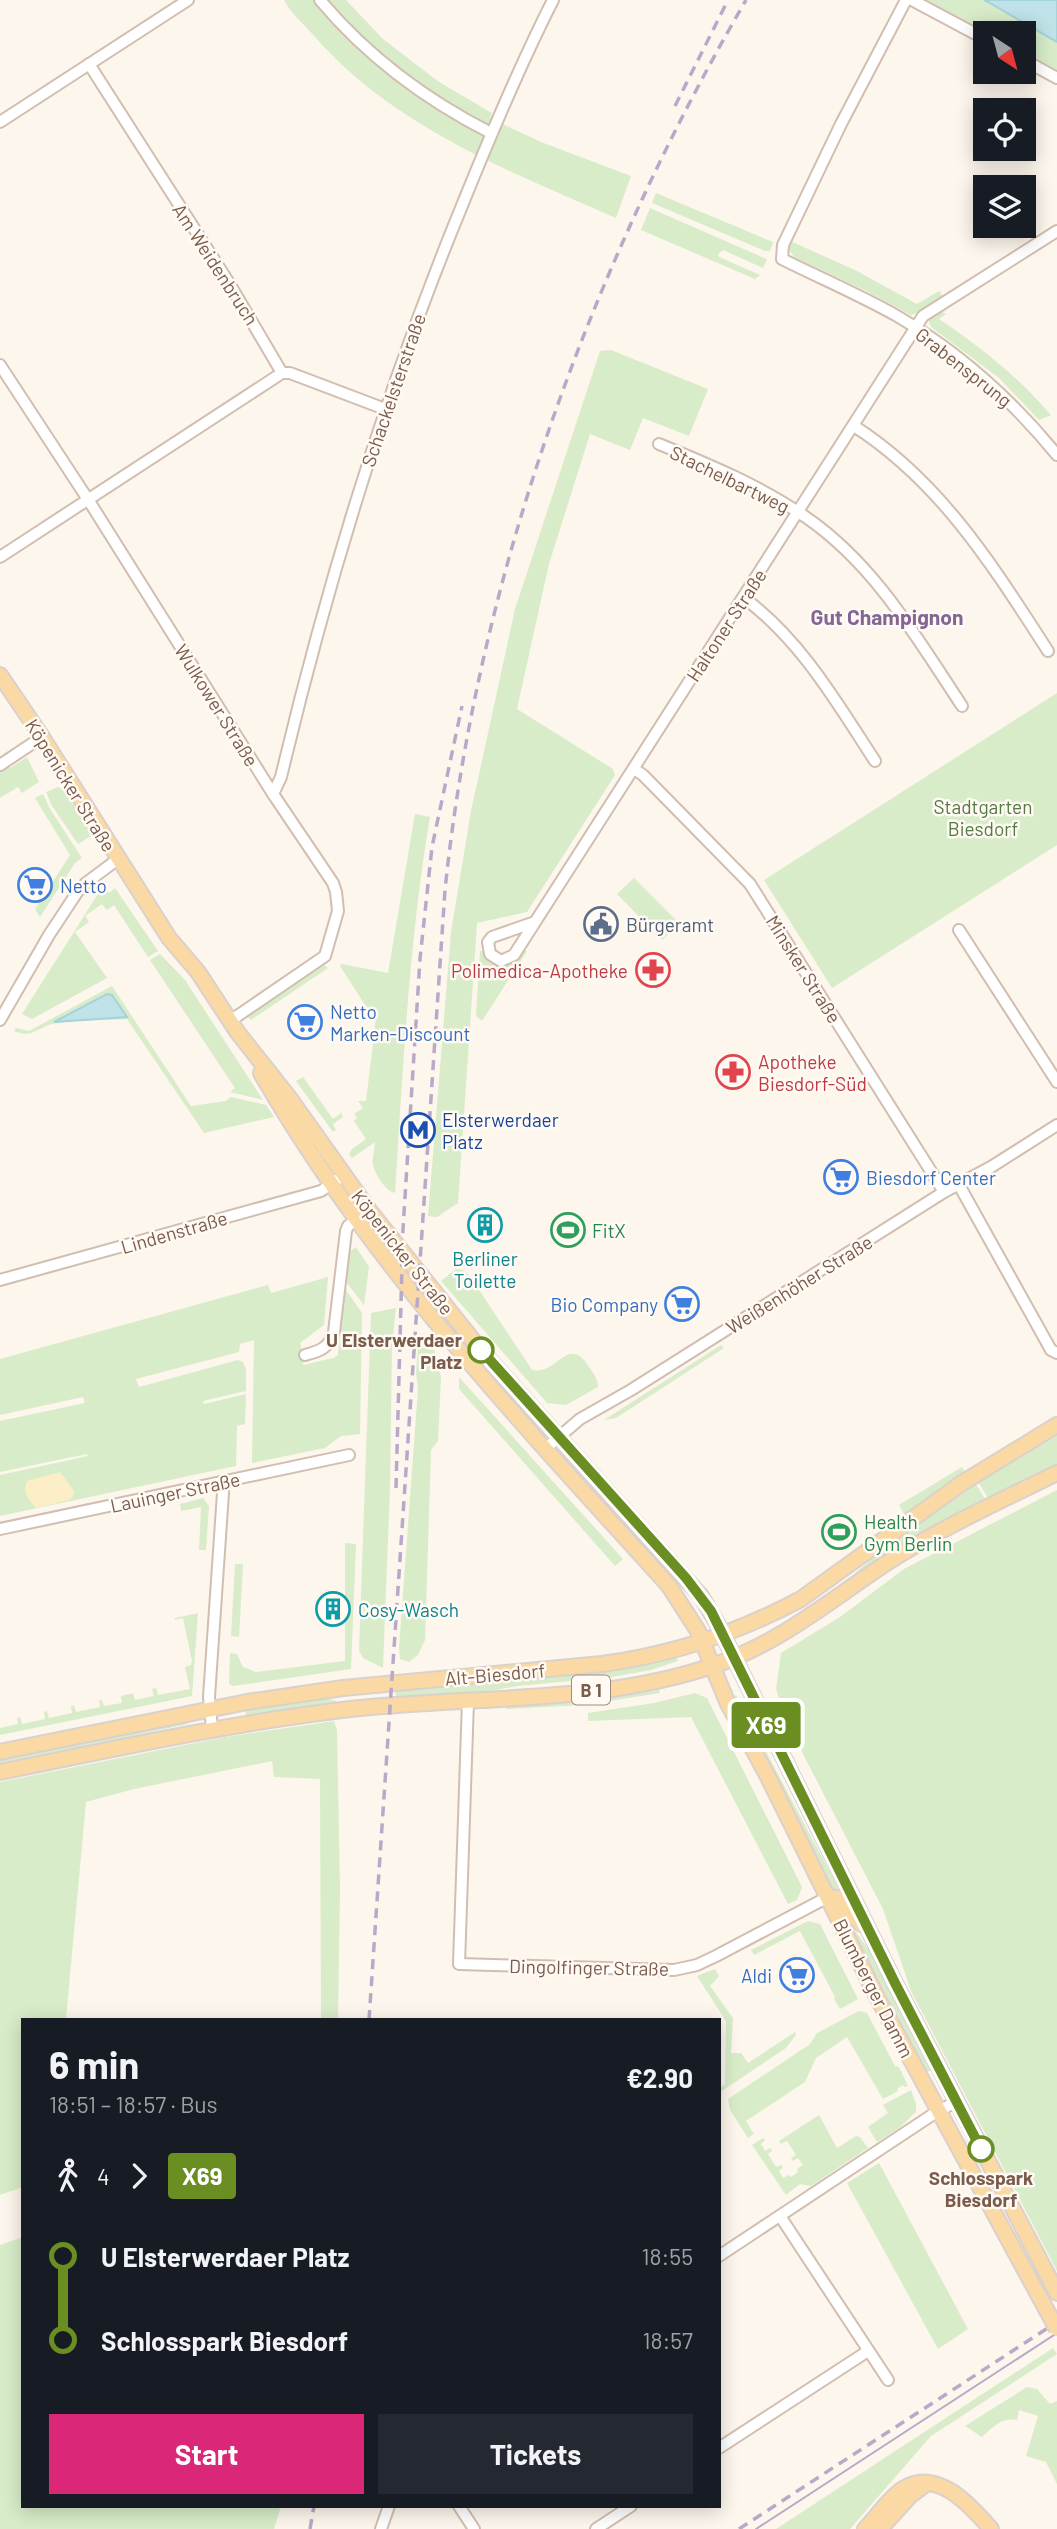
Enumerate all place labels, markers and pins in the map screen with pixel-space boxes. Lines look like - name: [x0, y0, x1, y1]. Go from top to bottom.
- supermarket icon: Netto: [16, 866, 54, 904]
- place label: Netto: [60, 874, 107, 897]
- public building icon: Bürgeramt: [582, 905, 620, 943]
- place label: Bürgeramt: [626, 913, 714, 936]
- pharmacy icon: Polimedica-Apotheke: [634, 951, 672, 989]
- place label: Polimedica-Apotheke: [451, 959, 628, 982]
- place label: Netto Marken-Discount: [330, 1000, 470, 1045]
- supermarket icon: Netto Marken-Discount: [286, 1003, 324, 1041]
- place label: Apotheke Biesdorf-Süd: [758, 1050, 867, 1095]
- pharmacy icon: Apotheke Biesdorf-Süd: [714, 1053, 752, 1091]
- place label: Elsterwerdaer Platz: [442, 1108, 559, 1153]
- metro station icon: Elsterwerdaer Platz: [399, 1111, 437, 1149]
- supermarket icon: Biesdorf Center: [822, 1158, 860, 1196]
- place label: Biesdorf Center: [866, 1166, 996, 1189]
- building icon: Berliner Toilette: [466, 1206, 504, 1244]
- sports icon: FitX: [549, 1211, 587, 1249]
- place label: FitX: [592, 1219, 626, 1242]
- place label: Berliner Toilette: [452, 1247, 518, 1292]
- supermarket icon: Bio Company: [663, 1285, 701, 1323]
- place label: Bio Company: [550, 1293, 658, 1316]
- place label: U Elsterwerdaer Platz: [326, 1328, 463, 1373]
- marker: U Elsterwerdaer Platz: [468, 1337, 494, 1363]
- place label: Health Gym Berlin: [864, 1510, 952, 1555]
- sports icon: Health Gym Berlin: [820, 1513, 858, 1551]
- building icon: Cosy-Wasch: [314, 1590, 352, 1628]
- place label: Cosy-Wasch: [358, 1598, 459, 1621]
- supermarket icon: Aldi: [778, 1956, 816, 1994]
- place label: Aldi: [741, 1964, 772, 1987]
- marker: Schlosspark Biesdorf: [968, 2136, 994, 2162]
- place label: Schlosspark Biesdorf: [929, 2166, 1033, 2211]

